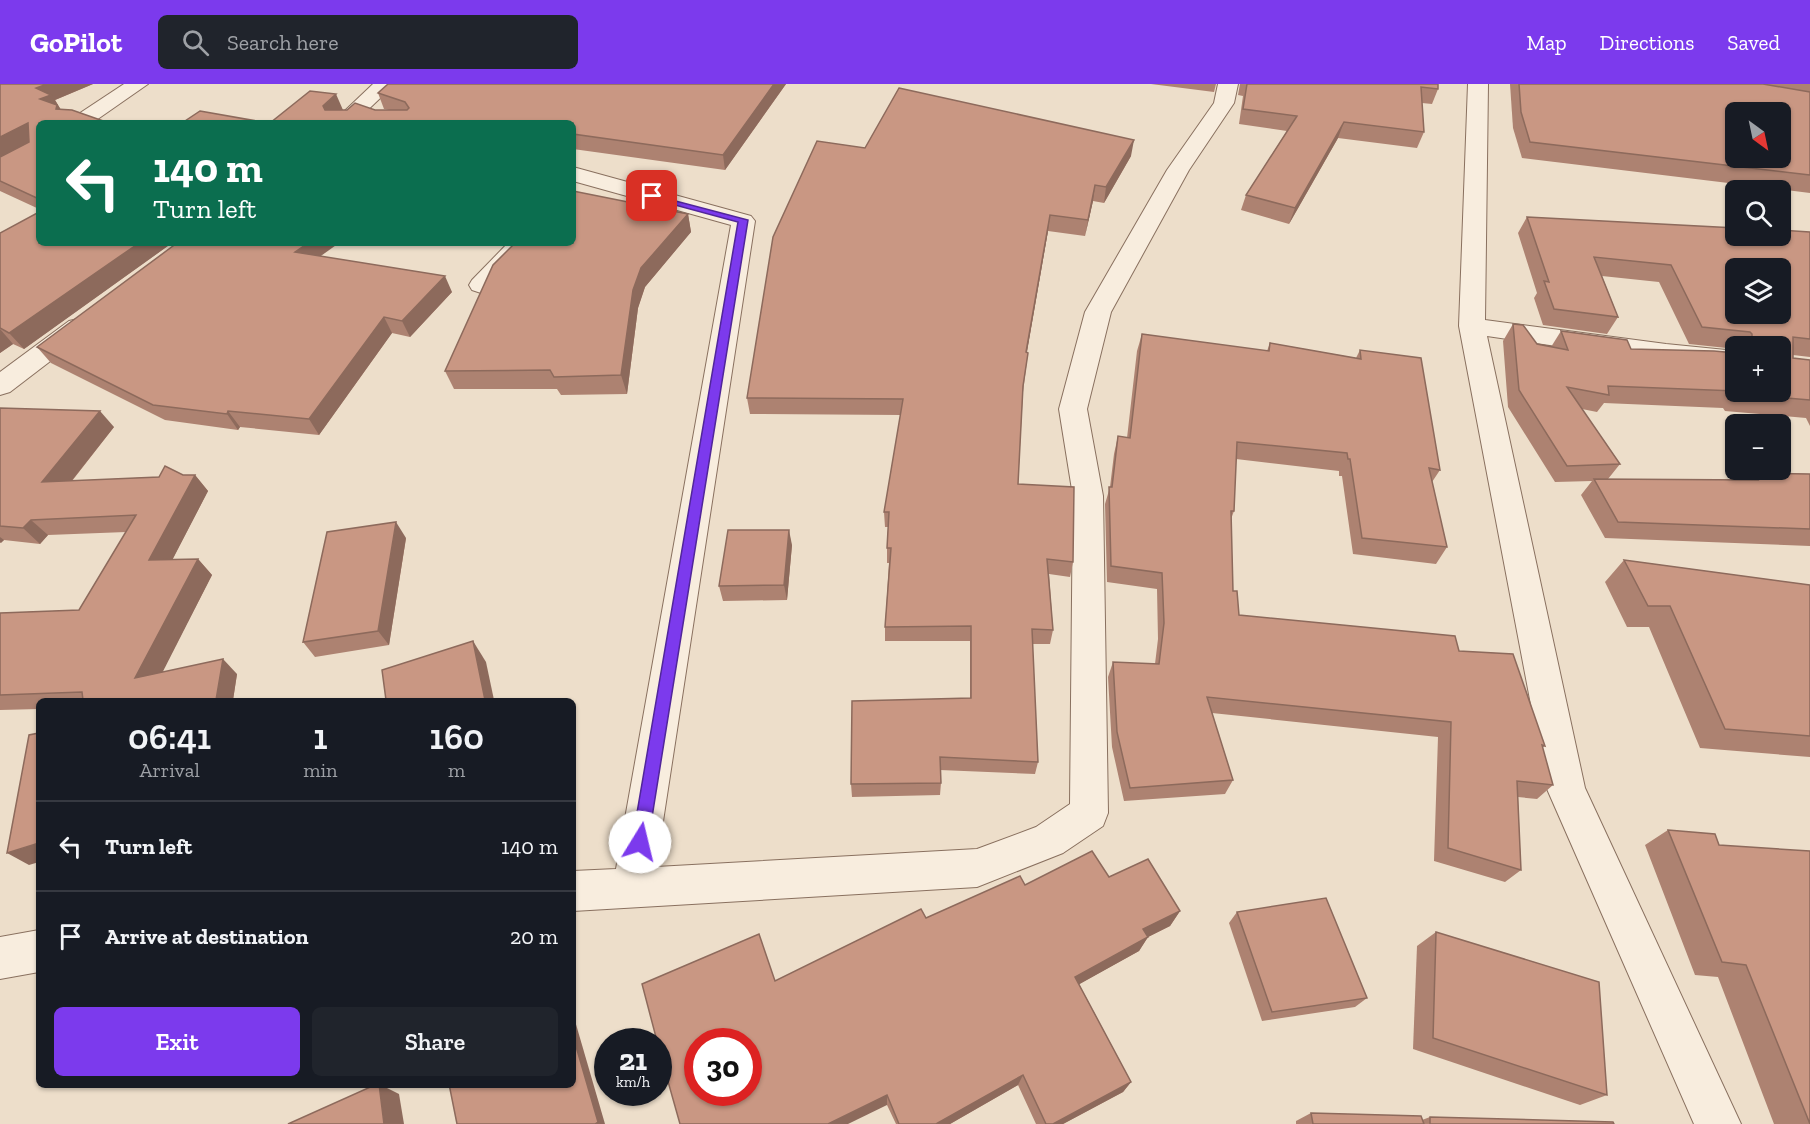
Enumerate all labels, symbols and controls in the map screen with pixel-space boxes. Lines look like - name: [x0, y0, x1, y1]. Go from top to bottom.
- search box: [158, 15, 578, 69]
- text: GoPilot: [30, 26, 122, 59]
- icon: search: [179, 26, 212, 59]
- text: Search here: [227, 29, 338, 56]
- text: Map: [1527, 30, 1567, 55]
- text: Directions: [1600, 30, 1694, 55]
- text: Saved: [1727, 30, 1780, 55]
- north arrow: [1725, 102, 1791, 168]
- map controls: [1725, 102, 1791, 480]
- text: 140 m: [153, 142, 263, 193]
- icon: left: [54, 144, 132, 222]
- pin: [626, 170, 677, 221]
- icon: arrive: [635, 179, 668, 212]
- button: search: [1725, 180, 1791, 246]
- text: Turn left: [153, 193, 256, 225]
- button: layers: [1725, 258, 1791, 324]
- button: +: [1725, 336, 1791, 402]
- button: −: [1725, 414, 1791, 480]
- text: 06:41: [128, 715, 211, 758]
- text: 1: [313, 715, 327, 758]
- text: 160: [430, 715, 484, 758]
- text: Arrival: [139, 758, 200, 782]
- text: min: [303, 758, 338, 782]
- text: m: [448, 758, 465, 782]
- position arrow: [608, 810, 672, 874]
- icon: left: [54, 830, 87, 863]
- text: Turn left: [105, 833, 192, 860]
- text: 140 m: [501, 833, 558, 860]
- icon: arrive: [54, 920, 87, 953]
- text: Arrive at destination: [105, 923, 308, 950]
- text: 20 m: [510, 923, 558, 950]
- button: Exit: [54, 1007, 300, 1076]
- button: Share: [312, 1007, 558, 1076]
- speed limit sign: 30: [684, 1028, 762, 1106]
- text: 21: [619, 1042, 647, 1078]
- text: km/h: [616, 1073, 650, 1091]

